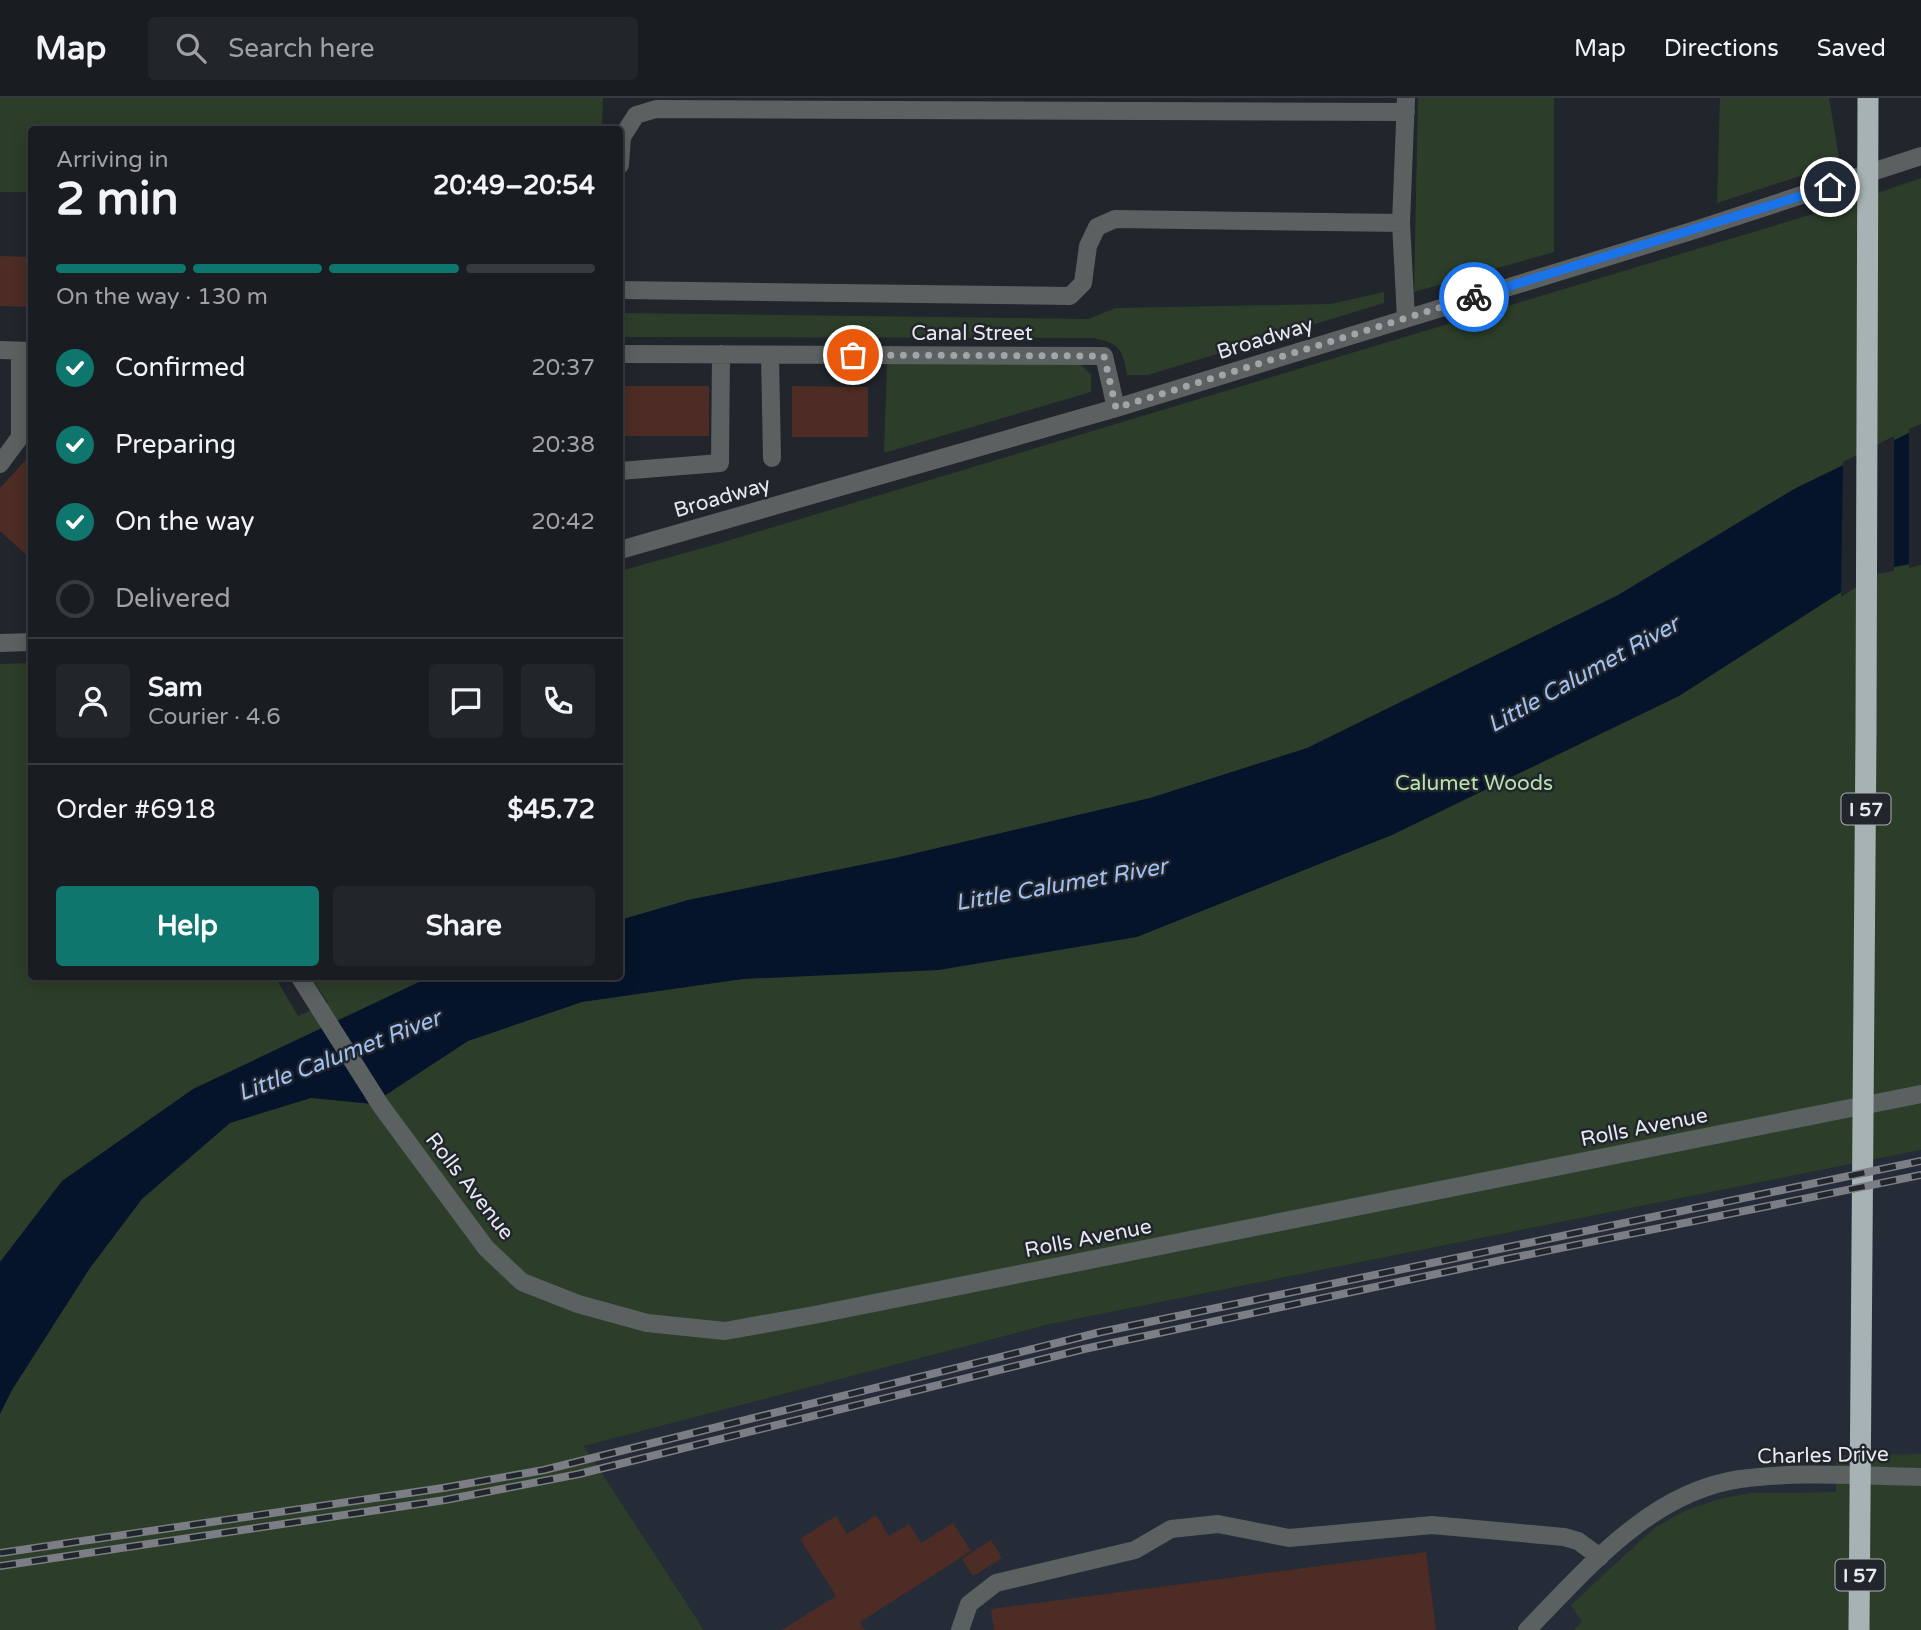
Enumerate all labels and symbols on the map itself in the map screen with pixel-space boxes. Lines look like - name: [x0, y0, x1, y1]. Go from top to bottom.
- pin: [1800, 157, 1860, 217]
- courier: [1439, 262, 1509, 332]
- street label: Broadway: [1214, 312, 1316, 365]
- street label: Canal Street: [911, 321, 1033, 346]
- pin: [823, 325, 883, 385]
- street label: Broadway: [671, 472, 773, 523]
- water label: Little Calumet River: [1483, 609, 1687, 739]
- park label: Calumet Woods: [1395, 771, 1553, 796]
- road number: I 57: [1842, 794, 1890, 824]
- water label: Little Calumet River: [953, 852, 1172, 917]
- water label: Little Calumet River: [234, 1003, 448, 1107]
- street label: Rolls Avenue: [1578, 1103, 1710, 1152]
- street label: Rolls Avenue: [420, 1128, 519, 1245]
- street label: Rolls Avenue: [1022, 1214, 1154, 1263]
- street label: Charles Drive: [1757, 1442, 1889, 1469]
- road number: I 57: [1836, 1560, 1884, 1590]

